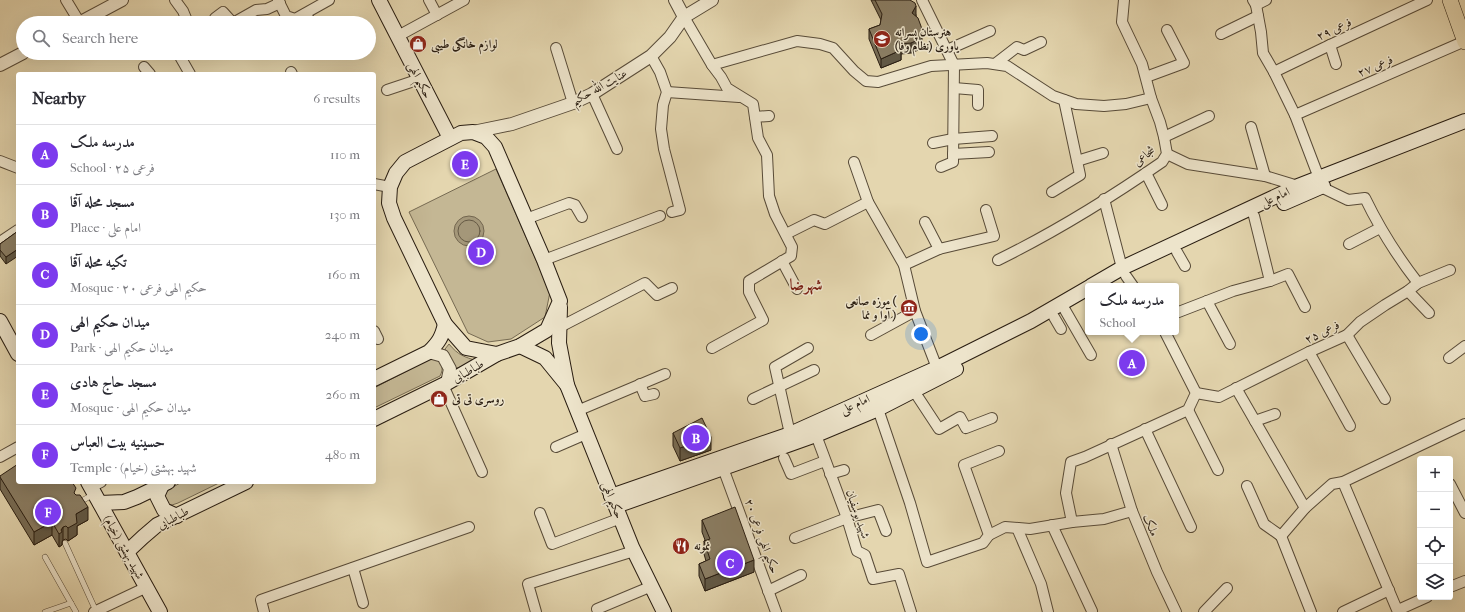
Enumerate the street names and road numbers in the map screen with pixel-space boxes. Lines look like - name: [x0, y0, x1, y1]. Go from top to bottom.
- street label: فرعی ۲۹: [1314, 15, 1354, 44]
- street label: فرعی ۲۷: [1355, 52, 1395, 81]
- street label: حکیم الهی: [400, 60, 435, 103]
- street label: عنایت الله حکیم: [567, 63, 632, 112]
- street label: شجاعی: [1130, 143, 1158, 169]
- street label: امام علی: [1258, 184, 1294, 213]
- street label: فرعی ۲۵: [1302, 318, 1342, 347]
- street label: طباطبایی: [450, 356, 487, 386]
- street label: امام علی: [838, 391, 874, 420]
- street label: حکیم الهی: [595, 479, 627, 522]
- street label: شهید یوسفیان: [842, 488, 873, 541]
- street label: حکیم الهی فرعی ۲۰: [737, 497, 782, 577]
- street label: طباطبایی: [155, 504, 192, 533]
- street label: ملک: [1140, 512, 1162, 538]
- street label: شهید بهشتی (خیام): [97, 513, 147, 583]

